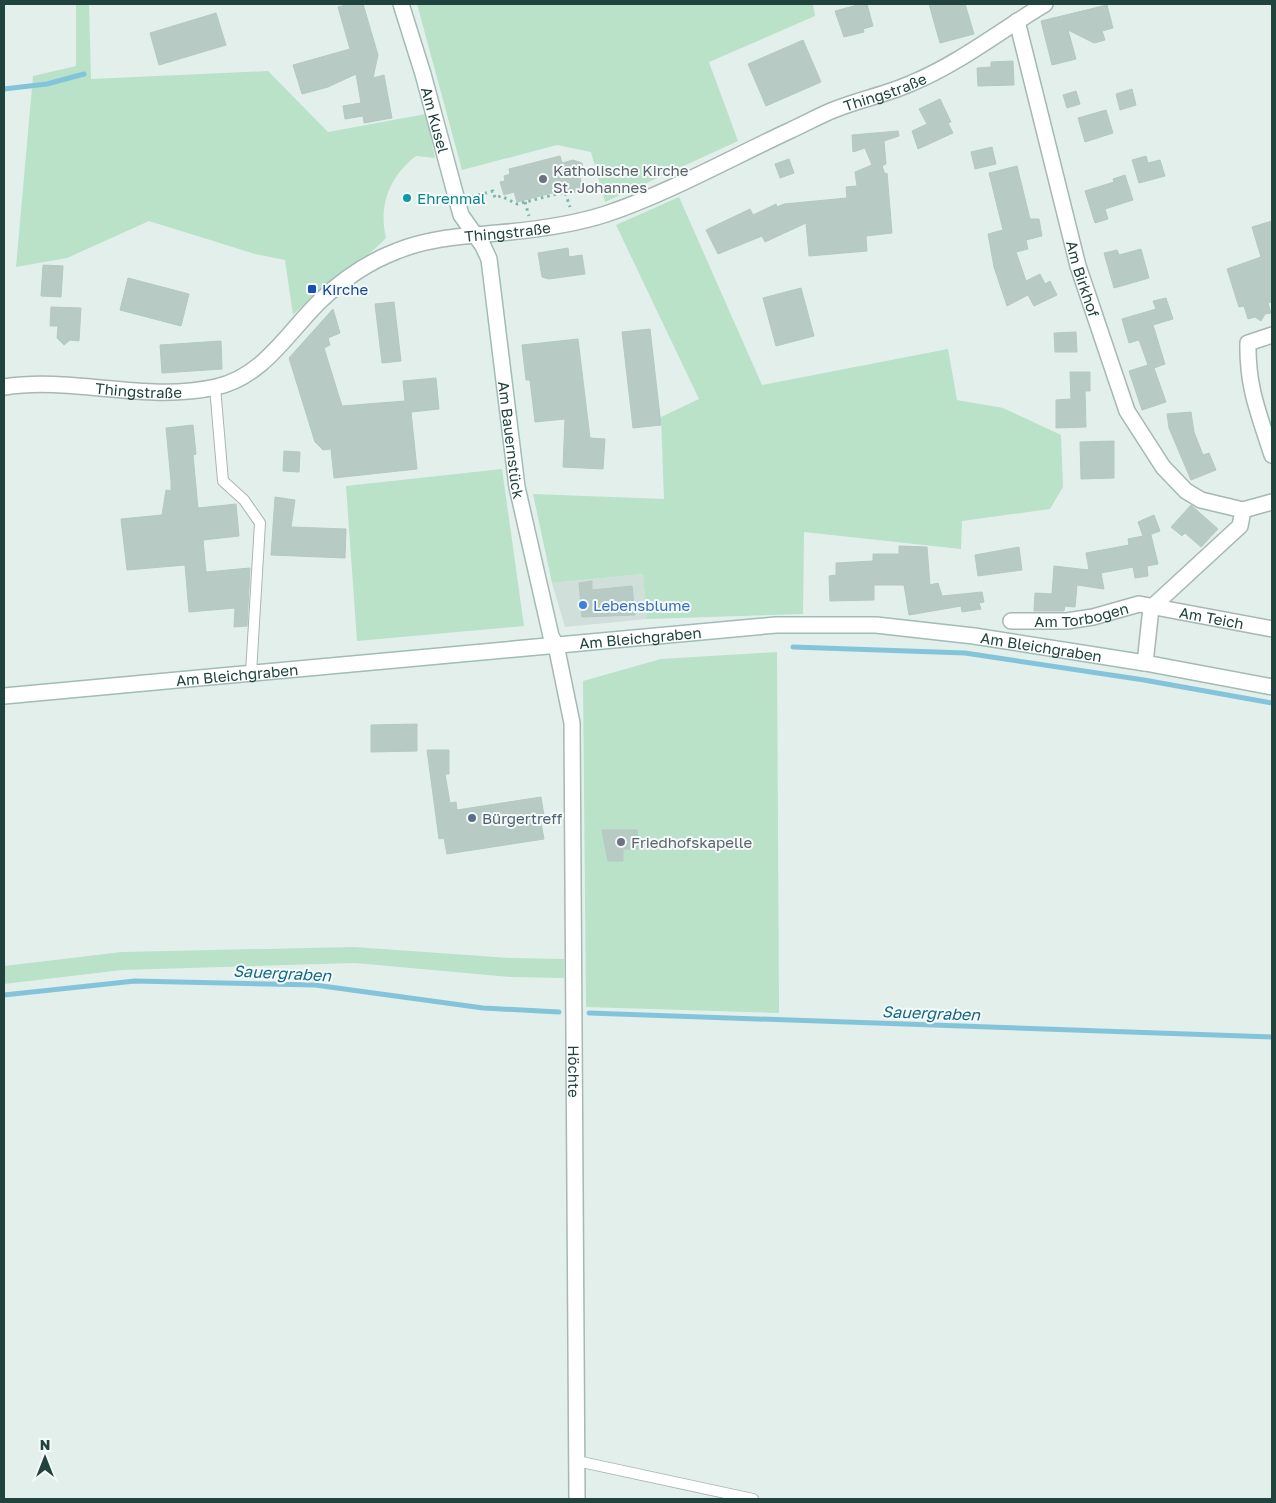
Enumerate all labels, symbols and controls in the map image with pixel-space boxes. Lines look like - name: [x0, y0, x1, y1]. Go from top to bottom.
- street label: Thingstraße: [841, 69, 929, 115]
- street label: Am Kusel: [418, 85, 453, 155]
- place label: Katholische Kirche St. Johannes: [553, 161, 689, 196]
- marker: Katholische Kirche St. Johannes: [537, 173, 549, 185]
- place label: Ehrenmal: [417, 189, 486, 207]
- marker: Ehrenmal: [401, 192, 413, 204]
- street label: Thingstraße: [463, 218, 552, 245]
- street label: Am Birkhof: [1063, 239, 1104, 320]
- place label: Kirche: [322, 280, 368, 298]
- marker: Kirche: [306, 283, 318, 295]
- street label: Thingstraße: [95, 379, 183, 401]
- street label: Am Bauernstück: [495, 380, 528, 501]
- place label: Lebensblume: [593, 596, 691, 614]
- street label: Am Torbogen: [1034, 598, 1130, 630]
- marker: Lebensblume: [577, 599, 589, 611]
- street label: Am Teich: [1178, 603, 1245, 633]
- street label: Am Bleichgraben: [578, 623, 702, 652]
- street label: Am Bleichgraben: [979, 628, 1103, 665]
- street label: Am Bleichgraben: [175, 660, 299, 689]
- place label: Bürgertreff: [482, 809, 563, 827]
- marker: Bürgertreff: [466, 812, 478, 824]
- place label: Friedhofskapelle: [631, 833, 752, 851]
- marker: Friedhofskapelle: [615, 836, 627, 848]
- water label: Sauergraben: [232, 960, 333, 986]
- water label: Sauergraben: [882, 1001, 982, 1025]
- street label: Höchte: [565, 1045, 583, 1098]
- north arrow: [20, 1433, 70, 1483]
- text: N: [40, 1436, 50, 1453]

